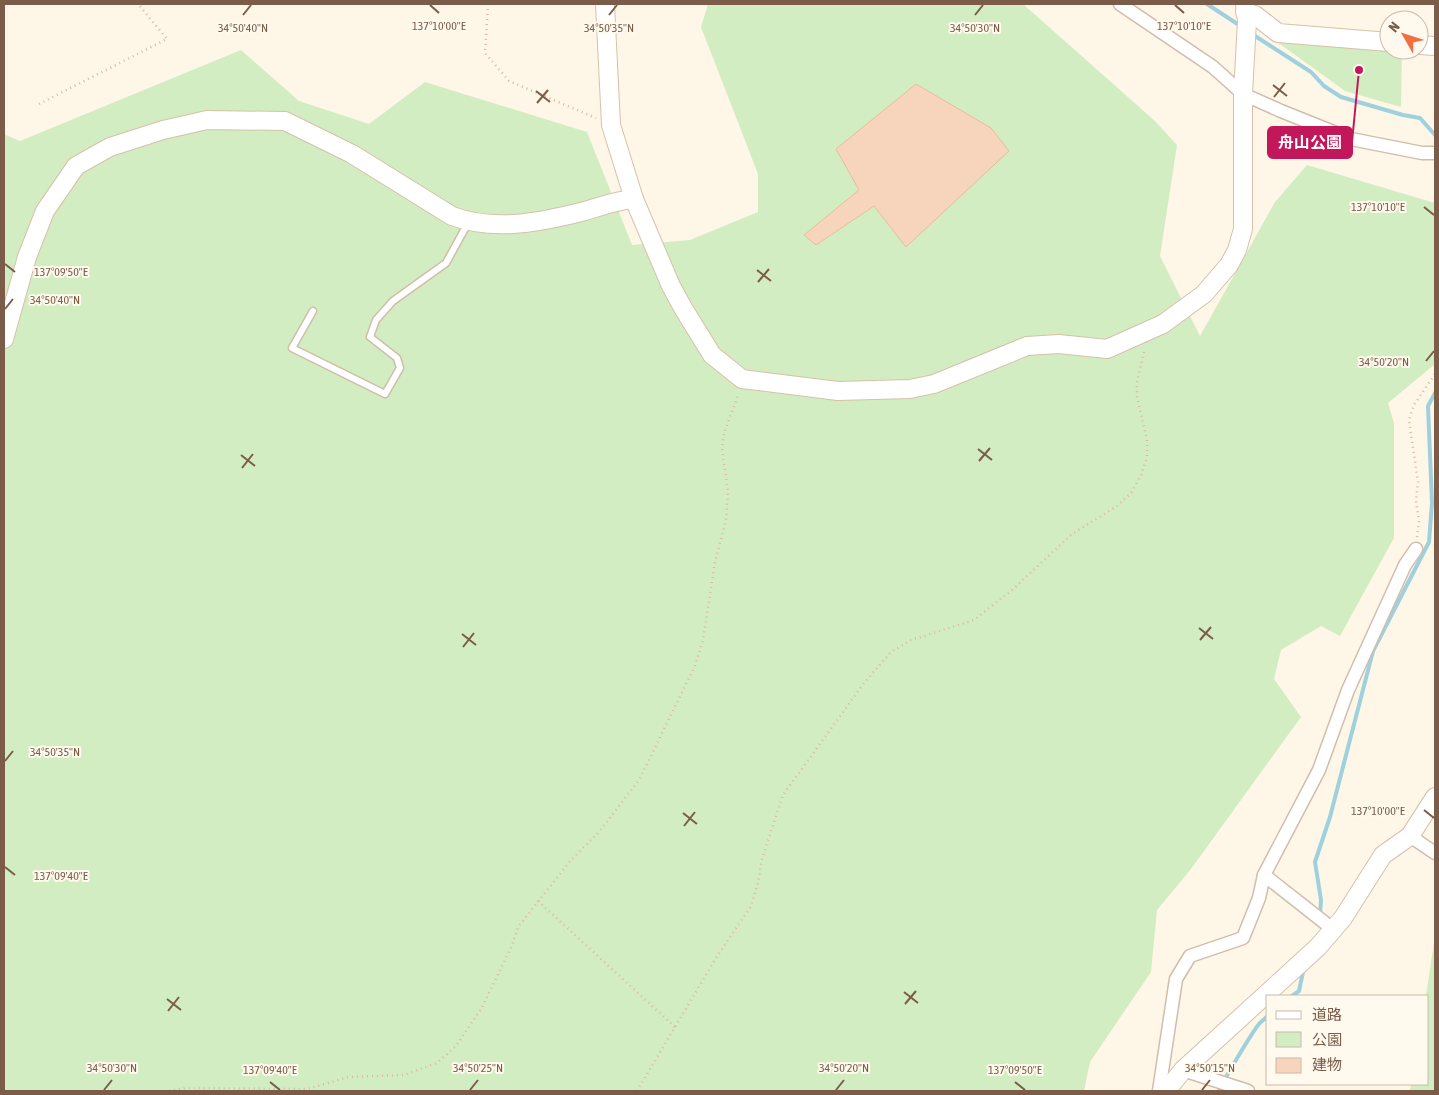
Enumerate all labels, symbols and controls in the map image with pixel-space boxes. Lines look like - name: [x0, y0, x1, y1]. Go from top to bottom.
- north arrow: [1379, 10, 1429, 60]
- text: 137°10'00"E: [412, 19, 466, 33]
- text: 137°10'10"E: [1157, 19, 1211, 33]
- text: N: [1385, 19, 1403, 35]
- text: 34°50'40"N: [218, 21, 268, 35]
- text: 34°50'35"N: [584, 21, 634, 35]
- text: 34°50'30"N: [950, 21, 1000, 35]
- callout: 舟山公園: [1268, 127, 1352, 158]
- text: 舟山公園: [1278, 133, 1342, 151]
- text: 137°10'10"E: [1351, 200, 1405, 214]
- text: 137°09'50"E: [34, 265, 88, 279]
- text: 34°50'40"N: [30, 293, 80, 307]
- text: 34°50'20"N: [1359, 355, 1409, 369]
- text: 34°50'35"N: [30, 745, 80, 759]
- text: 137°10'00"E: [1351, 804, 1405, 818]
- text: 137°09'40"E: [34, 869, 88, 883]
- legend: [1266, 995, 1429, 1085]
- text: 道路: [1312, 1006, 1342, 1023]
- text: 公園: [1312, 1031, 1342, 1048]
- text: 建物: [1312, 1056, 1342, 1073]
- text: 34°50'30"N: [87, 1061, 137, 1075]
- text: 34°50'25"N: [453, 1061, 503, 1075]
- text: 34°50'20"N: [819, 1061, 869, 1075]
- text: 34°50'15"N: [1185, 1061, 1235, 1075]
- text: 137°09'40"E: [243, 1063, 297, 1077]
- text: 137°09'50"E: [988, 1063, 1042, 1077]

